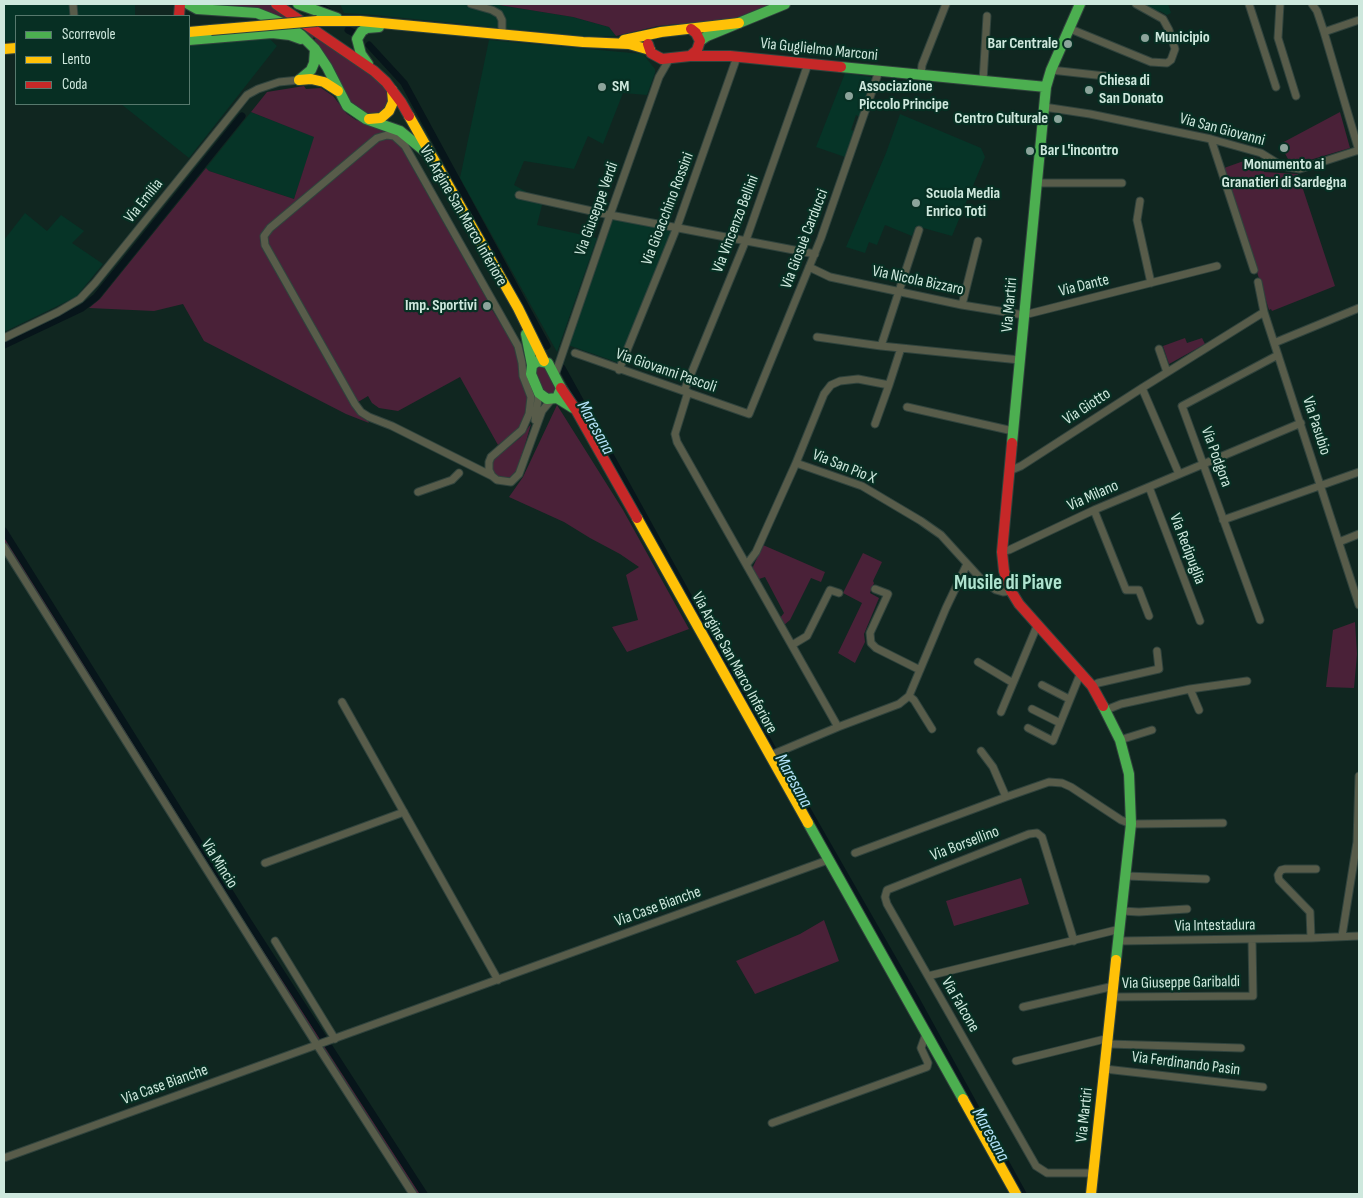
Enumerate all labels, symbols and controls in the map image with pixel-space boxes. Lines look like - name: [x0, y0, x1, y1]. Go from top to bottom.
- legend: [15, 15, 190, 105]
- text: Scorrevole: [62, 25, 116, 44]
- place label: Municipio: [1155, 28, 1210, 48]
- marker: Municipio: [1139, 32, 1151, 44]
- street label: Via Guglielmo Marconi: [759, 34, 879, 66]
- place label: Bar Centrale: [988, 34, 1058, 54]
- marker: Bar Centrale: [1062, 38, 1074, 50]
- text: Lento: [62, 50, 91, 69]
- place label: Chiesa di San Donato: [1099, 71, 1163, 109]
- text: Coda: [62, 75, 87, 94]
- place label: SM: [612, 77, 629, 97]
- place label: Associazione Piccolo Principe: [859, 77, 949, 115]
- marker: SM: [596, 81, 608, 93]
- marker: Chiesa di San Donato: [1083, 84, 1095, 96]
- marker: Associazione Piccolo Principe: [843, 90, 855, 102]
- place label: Centro Culturale: [954, 109, 1048, 129]
- street label: Via San Giovanni: [1177, 109, 1267, 151]
- marker: Centro Culturale: [1052, 113, 1064, 125]
- place label: Bar L'incontro: [1040, 141, 1119, 161]
- street label: Via Argine San Marco Inferiore: [415, 142, 511, 290]
- marker: Monumento ai Granatieri di Sardegna: [1278, 142, 1290, 154]
- marker: Bar L'incontro: [1024, 145, 1036, 157]
- street label: Via Gioacchino Rossini: [638, 150, 698, 268]
- place label: Monumento ai Granatieri di Sardegna: [1222, 155, 1346, 193]
- street label: Via Giuseppe Verdi: [571, 160, 623, 258]
- street label: Via Vincenzo Bellini: [709, 173, 763, 275]
- street label: Via Emilia: [120, 175, 168, 227]
- place label: Scuola Media Enrico Toti: [926, 184, 1000, 222]
- street label: Via Giosuè Carducci: [777, 187, 833, 291]
- marker: Scuola Media Enrico Toti: [910, 197, 922, 209]
- street label: Via Nicola Bizzaro: [870, 262, 966, 300]
- street label: Via Dante: [1057, 271, 1111, 301]
- street label: Via Martiri: [998, 277, 1022, 333]
- place label: Imp. Sportivi: [405, 296, 477, 316]
- marker: Imp. Sportivi: [481, 300, 493, 312]
- street label: Via Giovanni Pascoli: [613, 345, 719, 397]
- street label: Via Giotto: [1060, 385, 1114, 429]
- street label: Via Pasubio: [1298, 394, 1334, 458]
- water label: Maresana: [571, 397, 619, 459]
- street label: Via Podgora: [1196, 424, 1236, 490]
- street label: Via San Pio X: [809, 446, 879, 488]
- street label: Via Milano: [1064, 476, 1122, 516]
- street label: Via Redipuglia: [1165, 511, 1209, 587]
- district label: Musile di Piave: [954, 571, 1062, 597]
- street label: Via Argine San Marco Inferiore: [687, 589, 781, 737]
- water label: Maresana: [769, 750, 817, 812]
- street label: Via Borsellino: [928, 822, 1002, 866]
- street label: Via Mincio: [196, 836, 242, 892]
- street label: Via Case Bianche: [612, 883, 704, 931]
- street label: Via Intestadura: [1174, 916, 1256, 936]
- street label: Via Giuseppe Garibaldi: [1122, 972, 1240, 994]
- street label: Via Falcone: [937, 974, 983, 1036]
- street label: Via Ferdinando Pasin: [1131, 1048, 1241, 1080]
- street label: Via Case Bianche: [119, 1061, 211, 1109]
- street label: Via Martiri: [1073, 1087, 1097, 1143]
- water label: Maresana: [966, 1104, 1014, 1166]

